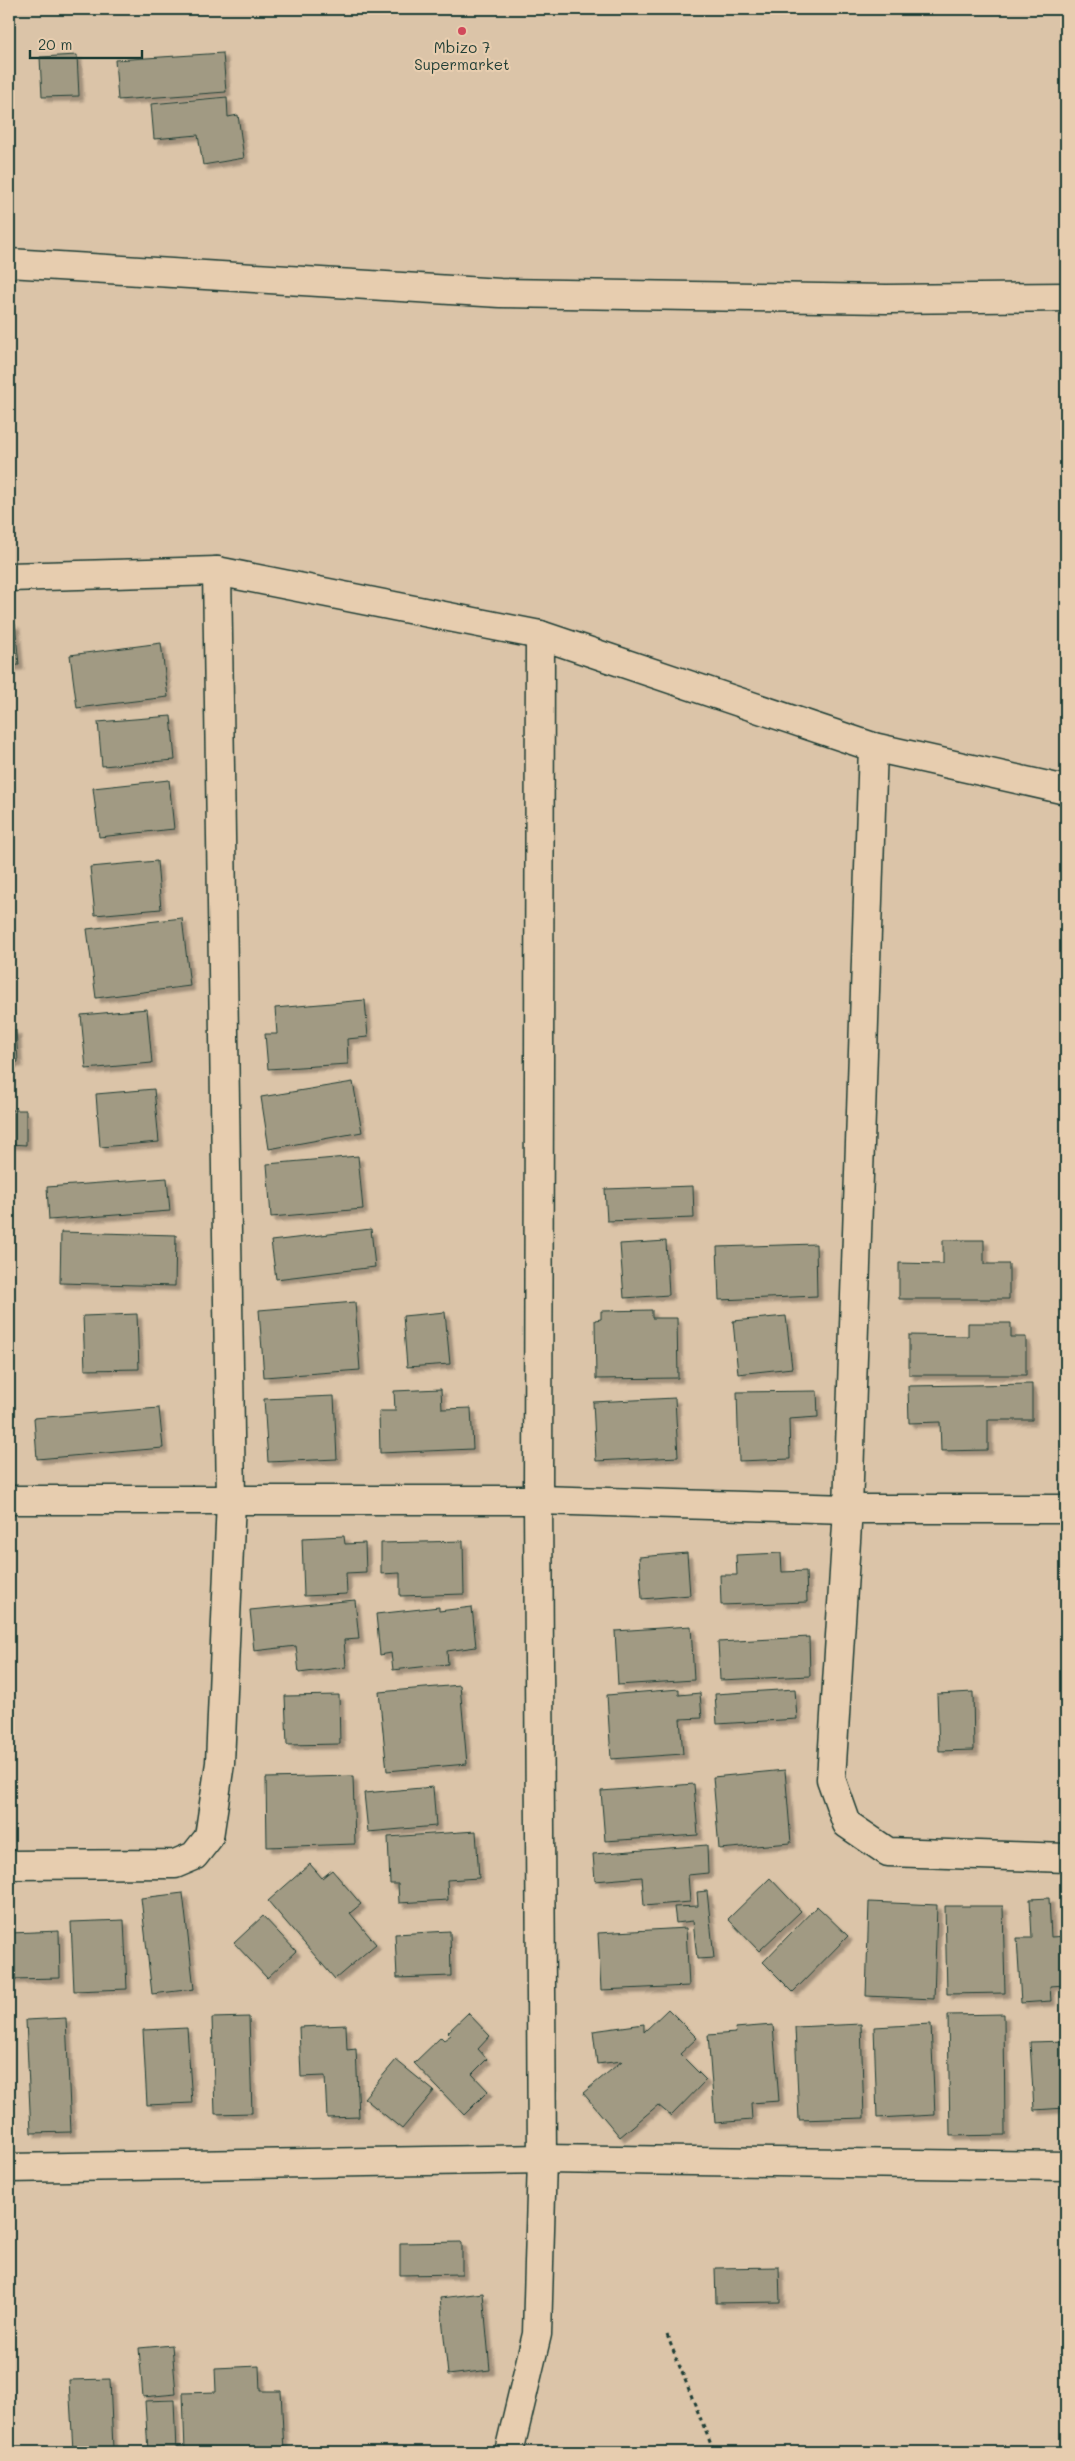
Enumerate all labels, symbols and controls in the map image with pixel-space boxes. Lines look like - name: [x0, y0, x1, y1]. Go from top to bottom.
- marker: Mbizo 7 Supermarket: [456, 25, 468, 37]
- scale bar: [30, 28, 142, 60]
- text: 20 m: [38, 34, 72, 54]
- place label: Mbizo 7 Supermarket: [414, 37, 510, 74]

